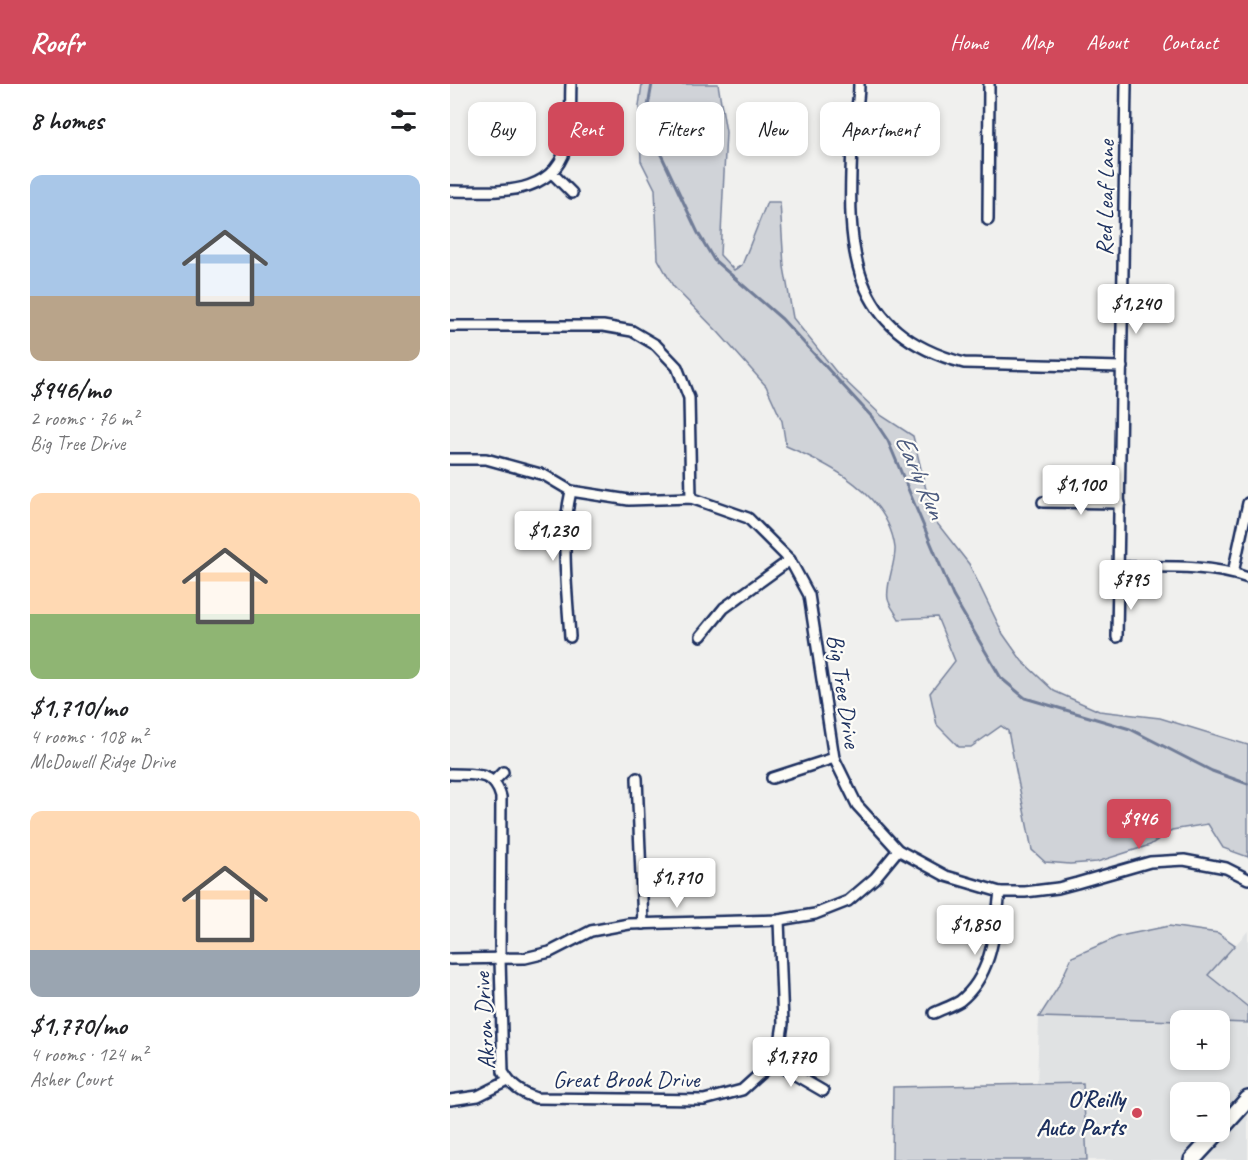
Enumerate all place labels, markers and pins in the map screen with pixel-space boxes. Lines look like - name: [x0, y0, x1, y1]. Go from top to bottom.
- pin: $1,240: [1087, 284, 1185, 335]
- pin: $1,100: [1032, 465, 1130, 516]
- pin: $1,230: [504, 511, 602, 562]
- pin: $795: [1095, 560, 1167, 611]
- pin: $946: [1103, 799, 1175, 850]
- pin: $1,710: [628, 858, 726, 909]
- pin: $1,850: [926, 905, 1024, 956]
- pin: $1,770: [742, 1037, 840, 1088]
- place label: O'Reilly Auto Parts: [1036, 1084, 1128, 1142]
- marker: O'Reilly Auto Parts: [1130, 1106, 1144, 1120]

